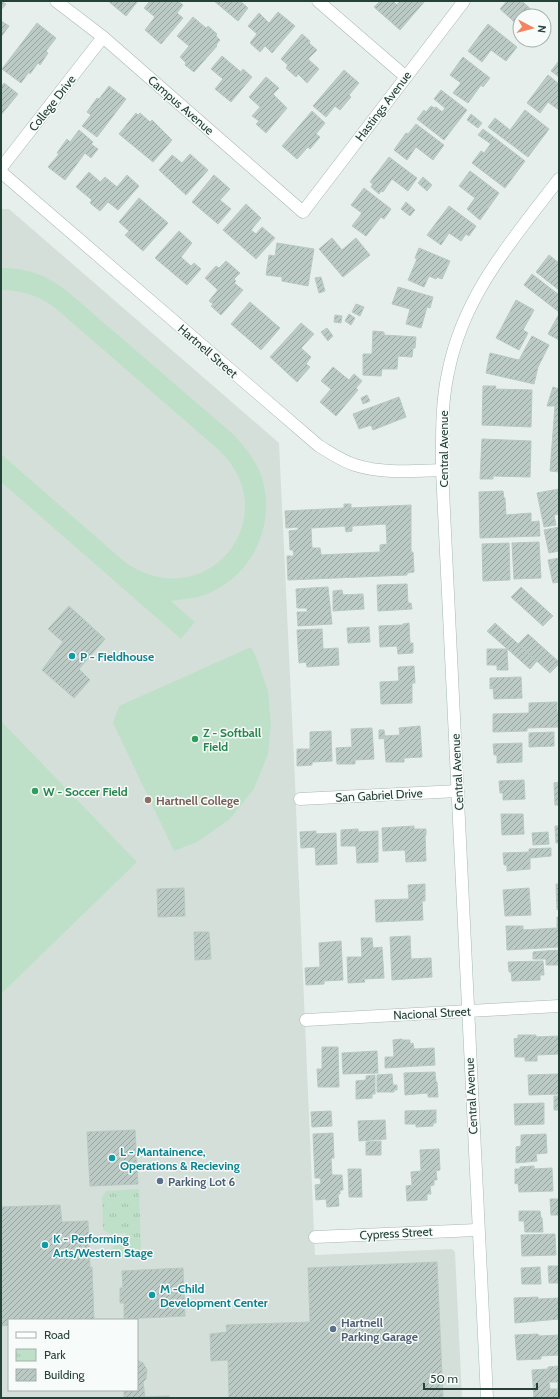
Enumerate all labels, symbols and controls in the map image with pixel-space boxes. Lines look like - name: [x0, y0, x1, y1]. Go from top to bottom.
- north arrow: [512, 8, 552, 48]
- text: N: [535, 25, 549, 34]
- street label: Hastings Avenue: [352, 68, 414, 144]
- street label: College Drive: [25, 72, 79, 134]
- street label: Campus Avenue: [145, 72, 217, 138]
- street label: Hartnell Street: [175, 321, 241, 381]
- street label: Central Avenue: [436, 410, 451, 488]
- place label: P - Fieldhouse: [80, 649, 154, 664]
- marker: P - Fieldhouse: [67, 651, 77, 661]
- place label: Z - Softball Field: [203, 725, 261, 754]
- street label: Central Avenue: [447, 733, 467, 811]
- marker: Z - Softball Field: [190, 734, 200, 744]
- place label: W - Soccer Field: [43, 784, 128, 799]
- street label: San Gabriel Drive: [335, 785, 423, 805]
- marker: W - Soccer Field: [30, 786, 40, 796]
- place label: Hartnell College: [156, 793, 239, 808]
- marker: Hartnell College: [143, 795, 153, 805]
- street label: Nacional Street: [393, 1003, 471, 1023]
- street label: Central Avenue: [461, 1057, 481, 1135]
- place label: L - Mantainence, Operations & Recieving: [120, 1144, 240, 1173]
- marker: L - Mantainence, Operations & Recieving: [107, 1153, 117, 1163]
- place label: Parking Lot 6: [168, 1174, 235, 1189]
- marker: Parking Lot 6: [155, 1176, 165, 1186]
- street label: Cypress Street: [359, 1224, 433, 1242]
- place label: K - Performing Arts/Western Stage: [53, 1231, 153, 1260]
- marker: K - Performing Arts/Western Stage: [40, 1240, 50, 1250]
- place label: M -Child Development Center: [160, 1281, 268, 1310]
- marker: M -Child Development Center: [147, 1290, 157, 1300]
- place label: Hartnell Parking Garage: [341, 1315, 418, 1344]
- legend: [8, 1319, 138, 1391]
- marker: Hartnell Parking Garage: [328, 1324, 338, 1334]
- text: Road: [44, 1327, 70, 1342]
- text: Park: [44, 1347, 66, 1362]
- scale bar: [424, 1365, 537, 1391]
- text: Building: [44, 1367, 86, 1382]
- text: 50 m: [430, 1371, 458, 1386]

